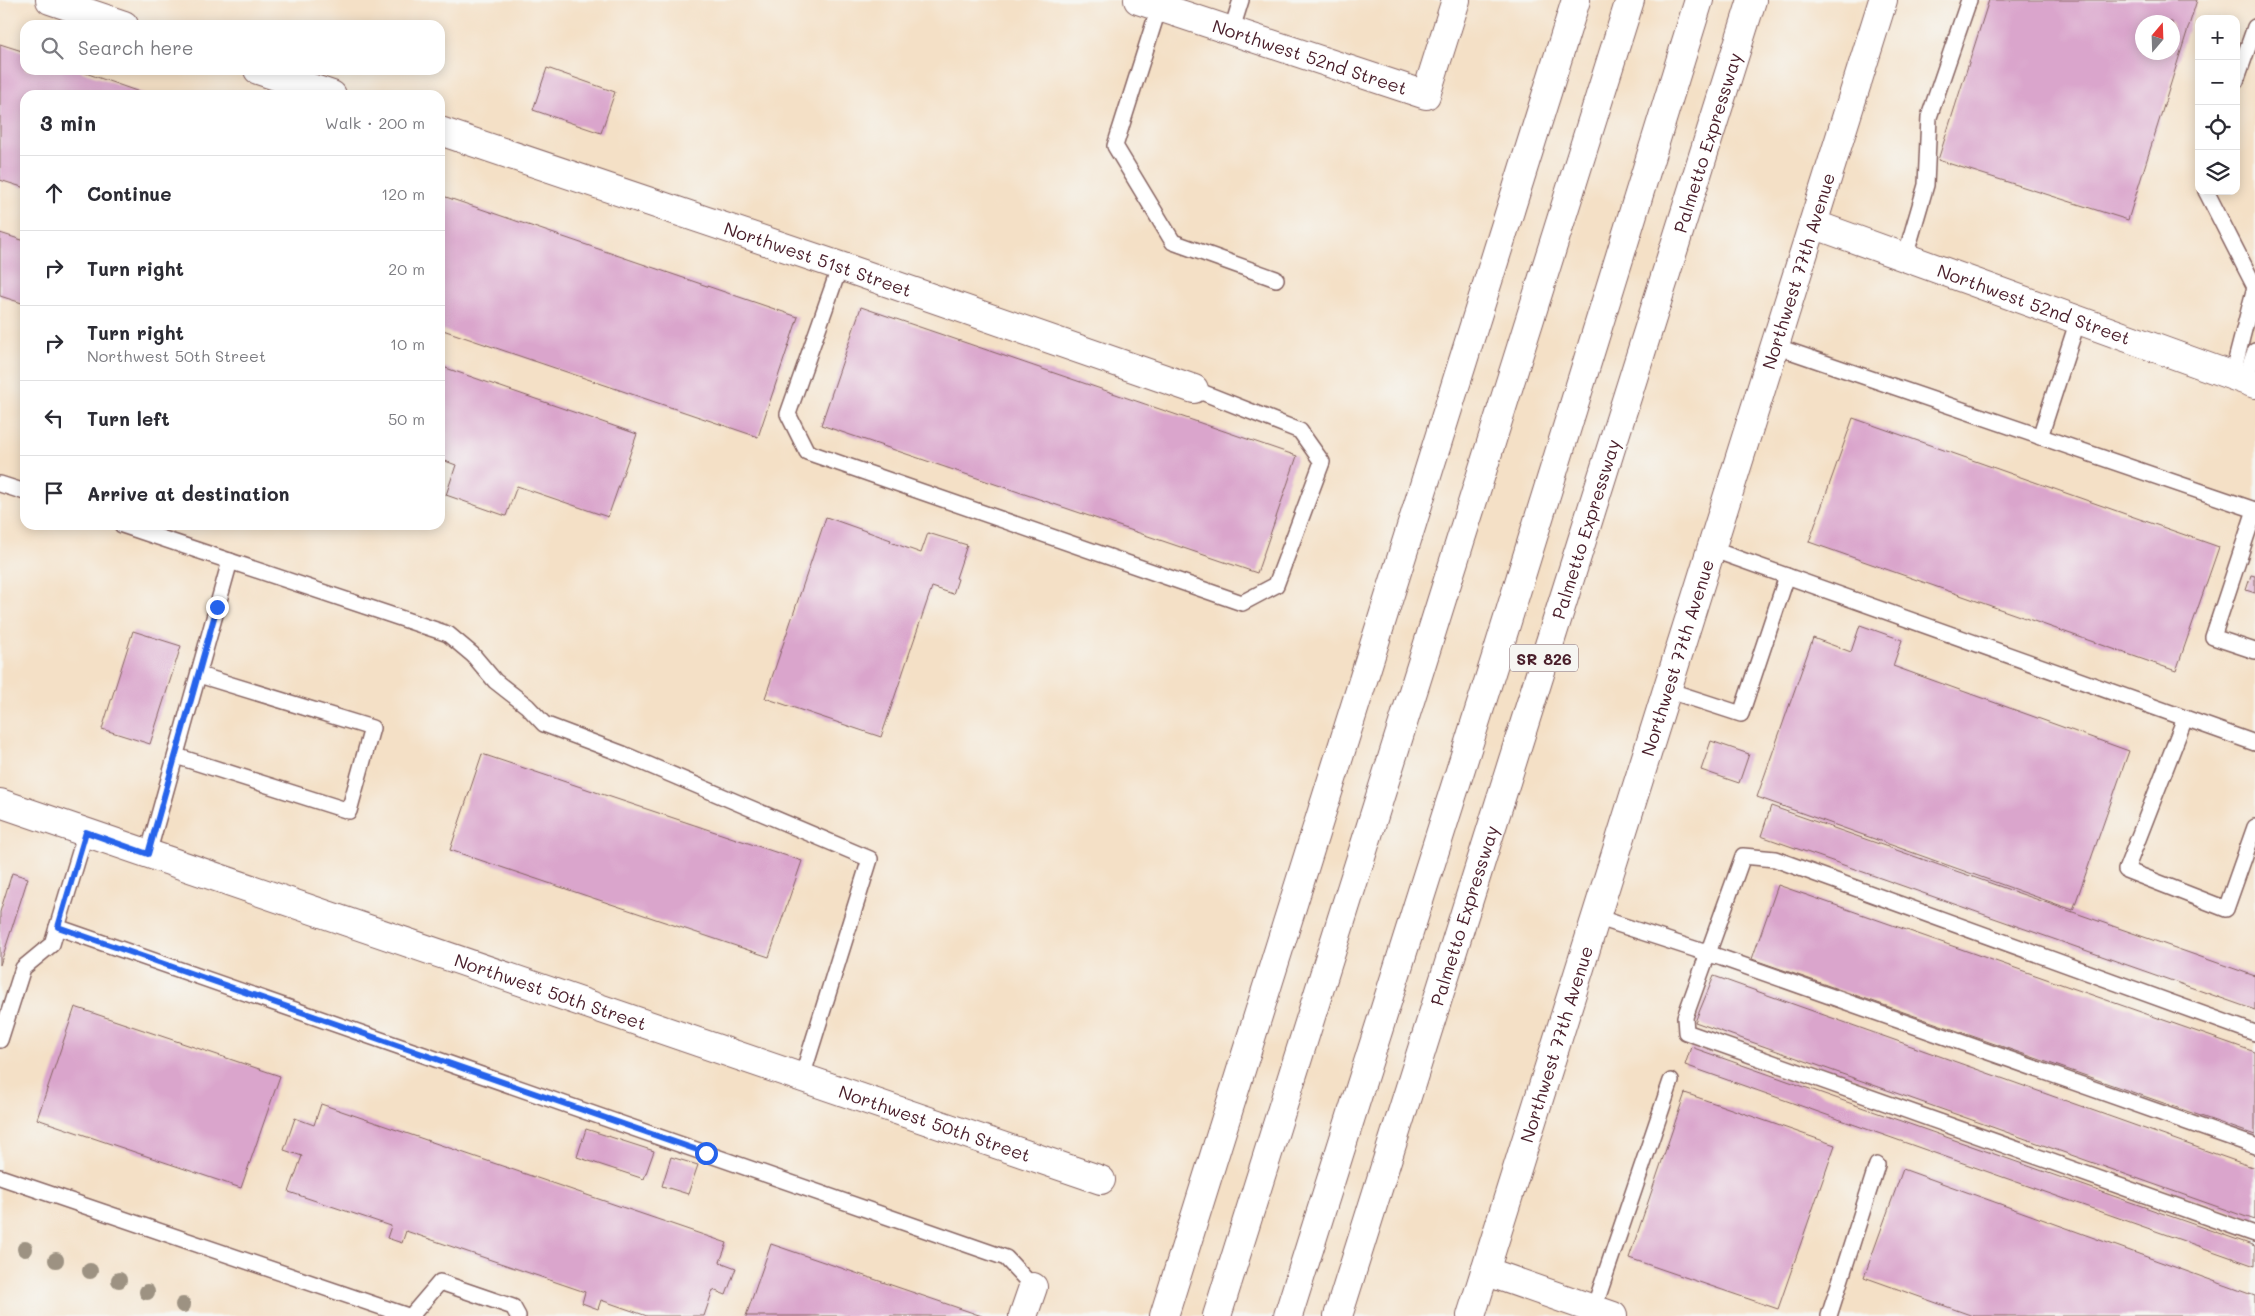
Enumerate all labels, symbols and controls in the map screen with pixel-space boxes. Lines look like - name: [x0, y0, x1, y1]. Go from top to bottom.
- street label: Northwest 52nd Street: [1209, 13, 1410, 100]
- north arrow: [2135, 15, 2180, 60]
- map controls: [2195, 15, 2240, 195]
- button: +: [2195, 15, 2240, 60]
- search box: [20, 20, 445, 75]
- icon: search: [38, 34, 66, 62]
- text: Search here: [78, 35, 194, 60]
- street label: Palmetto Expressway: [1668, 50, 1747, 236]
- button: −: [2195, 60, 2240, 105]
- button: locate: [2195, 105, 2240, 150]
- text: 3 min: [40, 109, 96, 136]
- text: Walk · 200 m: [325, 112, 425, 133]
- button: layers: [2195, 150, 2240, 195]
- street label: Northwest 77th Avenue: [1756, 170, 1840, 372]
- icon: ahead: [40, 179, 68, 207]
- text: Continue: [87, 181, 172, 206]
- text: 120 m: [381, 183, 425, 204]
- street label: Northwest 51st Street: [721, 216, 915, 302]
- icon: right: [40, 254, 68, 282]
- text: Turn right: [87, 256, 184, 281]
- text: 20 m: [388, 258, 425, 279]
- street label: Northwest 52nd Street: [1934, 258, 2134, 350]
- text: Turn right: [87, 320, 184, 345]
- icon: right: [40, 329, 68, 357]
- text: 10 m: [390, 333, 425, 354]
- text: Northwest 50th Street: [87, 345, 266, 366]
- icon: left: [40, 404, 68, 432]
- text: Turn left: [87, 406, 170, 431]
- text: 50 m: [388, 408, 425, 429]
- street label: Palmetto Expressway: [1546, 436, 1625, 622]
- icon: arrive: [40, 479, 68, 507]
- text: Arrive at destination: [87, 481, 290, 506]
- street label: Northwest 77th Avenue: [1635, 556, 1719, 759]
- route end: [206, 596, 229, 619]
- road number: SR 826: [1510, 644, 1578, 671]
- street label: Palmetto Expressway: [1424, 822, 1504, 1008]
- street label: Northwest 77th Avenue: [1514, 943, 1598, 1145]
- street label: Northwest 50th Street: [451, 948, 650, 1036]
- street label: Northwest 50th Street: [836, 1079, 1034, 1167]
- route start: [695, 1142, 718, 1165]

